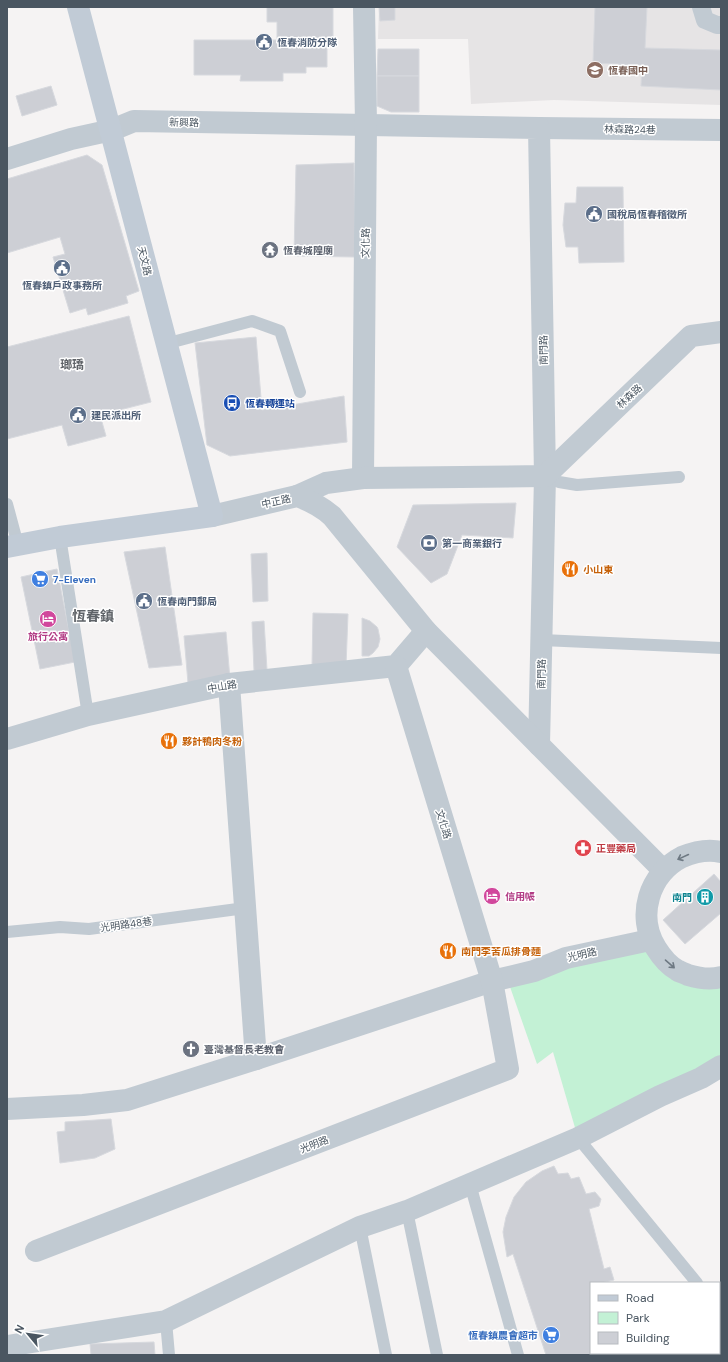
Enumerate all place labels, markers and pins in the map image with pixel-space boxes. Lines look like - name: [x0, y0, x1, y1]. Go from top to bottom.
- public building icon: 恆春消防分隊: [254, 32, 274, 52]
- place label: 恆春消防分隊: [277, 36, 338, 49]
- school or university icon: 恆春國中: [585, 60, 605, 80]
- place label: 恆春國中: [608, 64, 648, 77]
- public building icon: 國稅局恆春稽徵所: [584, 204, 604, 224]
- place label: 國稅局恆春稽徵所: [607, 208, 687, 221]
- temple icon: 恆春城隍廟: [260, 240, 280, 260]
- place label: 恆春城隍廟: [283, 244, 333, 257]
- public building icon: 恆春鎮戶政事務所: [52, 258, 72, 278]
- place label: 恆春鎮戶政事務所: [22, 279, 102, 292]
- bus stop icon: 恆春轉運站: [222, 393, 242, 413]
- place label: 恆春轉運站: [245, 397, 295, 410]
- public building icon: 建民派出所: [68, 405, 88, 425]
- place label: 建民派出所: [91, 409, 141, 422]
- bank icon: 第一商業銀行: [419, 533, 439, 553]
- place label: 第一商業銀行: [442, 537, 502, 550]
- restaurant icon: 小山東: [560, 559, 580, 579]
- place label: 小山東: [583, 563, 614, 576]
- supermarket icon: 7-Eleven: [30, 569, 50, 589]
- place label: 7-Eleven: [53, 573, 96, 586]
- public building icon: 恆春南門郵局: [134, 591, 154, 611]
- place label: 恆春南門郵局: [157, 595, 217, 608]
- hotel icon: 旅行公寓: [38, 609, 58, 629]
- place label: 旅行公寓: [28, 630, 68, 643]
- restaurant icon: 夥計鴨肉冬粉: [159, 731, 179, 751]
- place label: 夥計鴨肉冬粉: [182, 735, 242, 748]
- pharmacy icon: 正豐藥局: [573, 838, 593, 858]
- place label: 正豐藥局: [596, 842, 636, 855]
- hotel icon: 信用帳: [482, 886, 502, 906]
- building icon: 南門: [695, 887, 715, 907]
- place label: 信用帳: [505, 890, 535, 903]
- place label: 南門: [672, 891, 692, 904]
- restaurant icon: 南門李苦瓜排骨麵: [438, 941, 458, 961]
- place label: 南門李苦瓜排骨麵: [461, 945, 541, 958]
- church icon: 臺灣基督長老教會: [181, 1039, 201, 1059]
- place label: 臺灣基督長老教會: [204, 1043, 285, 1056]
- supermarket icon: 恆春鎮農會超市: [541, 1325, 561, 1345]
- place label: 恆春鎮農會超市: [468, 1329, 538, 1342]

